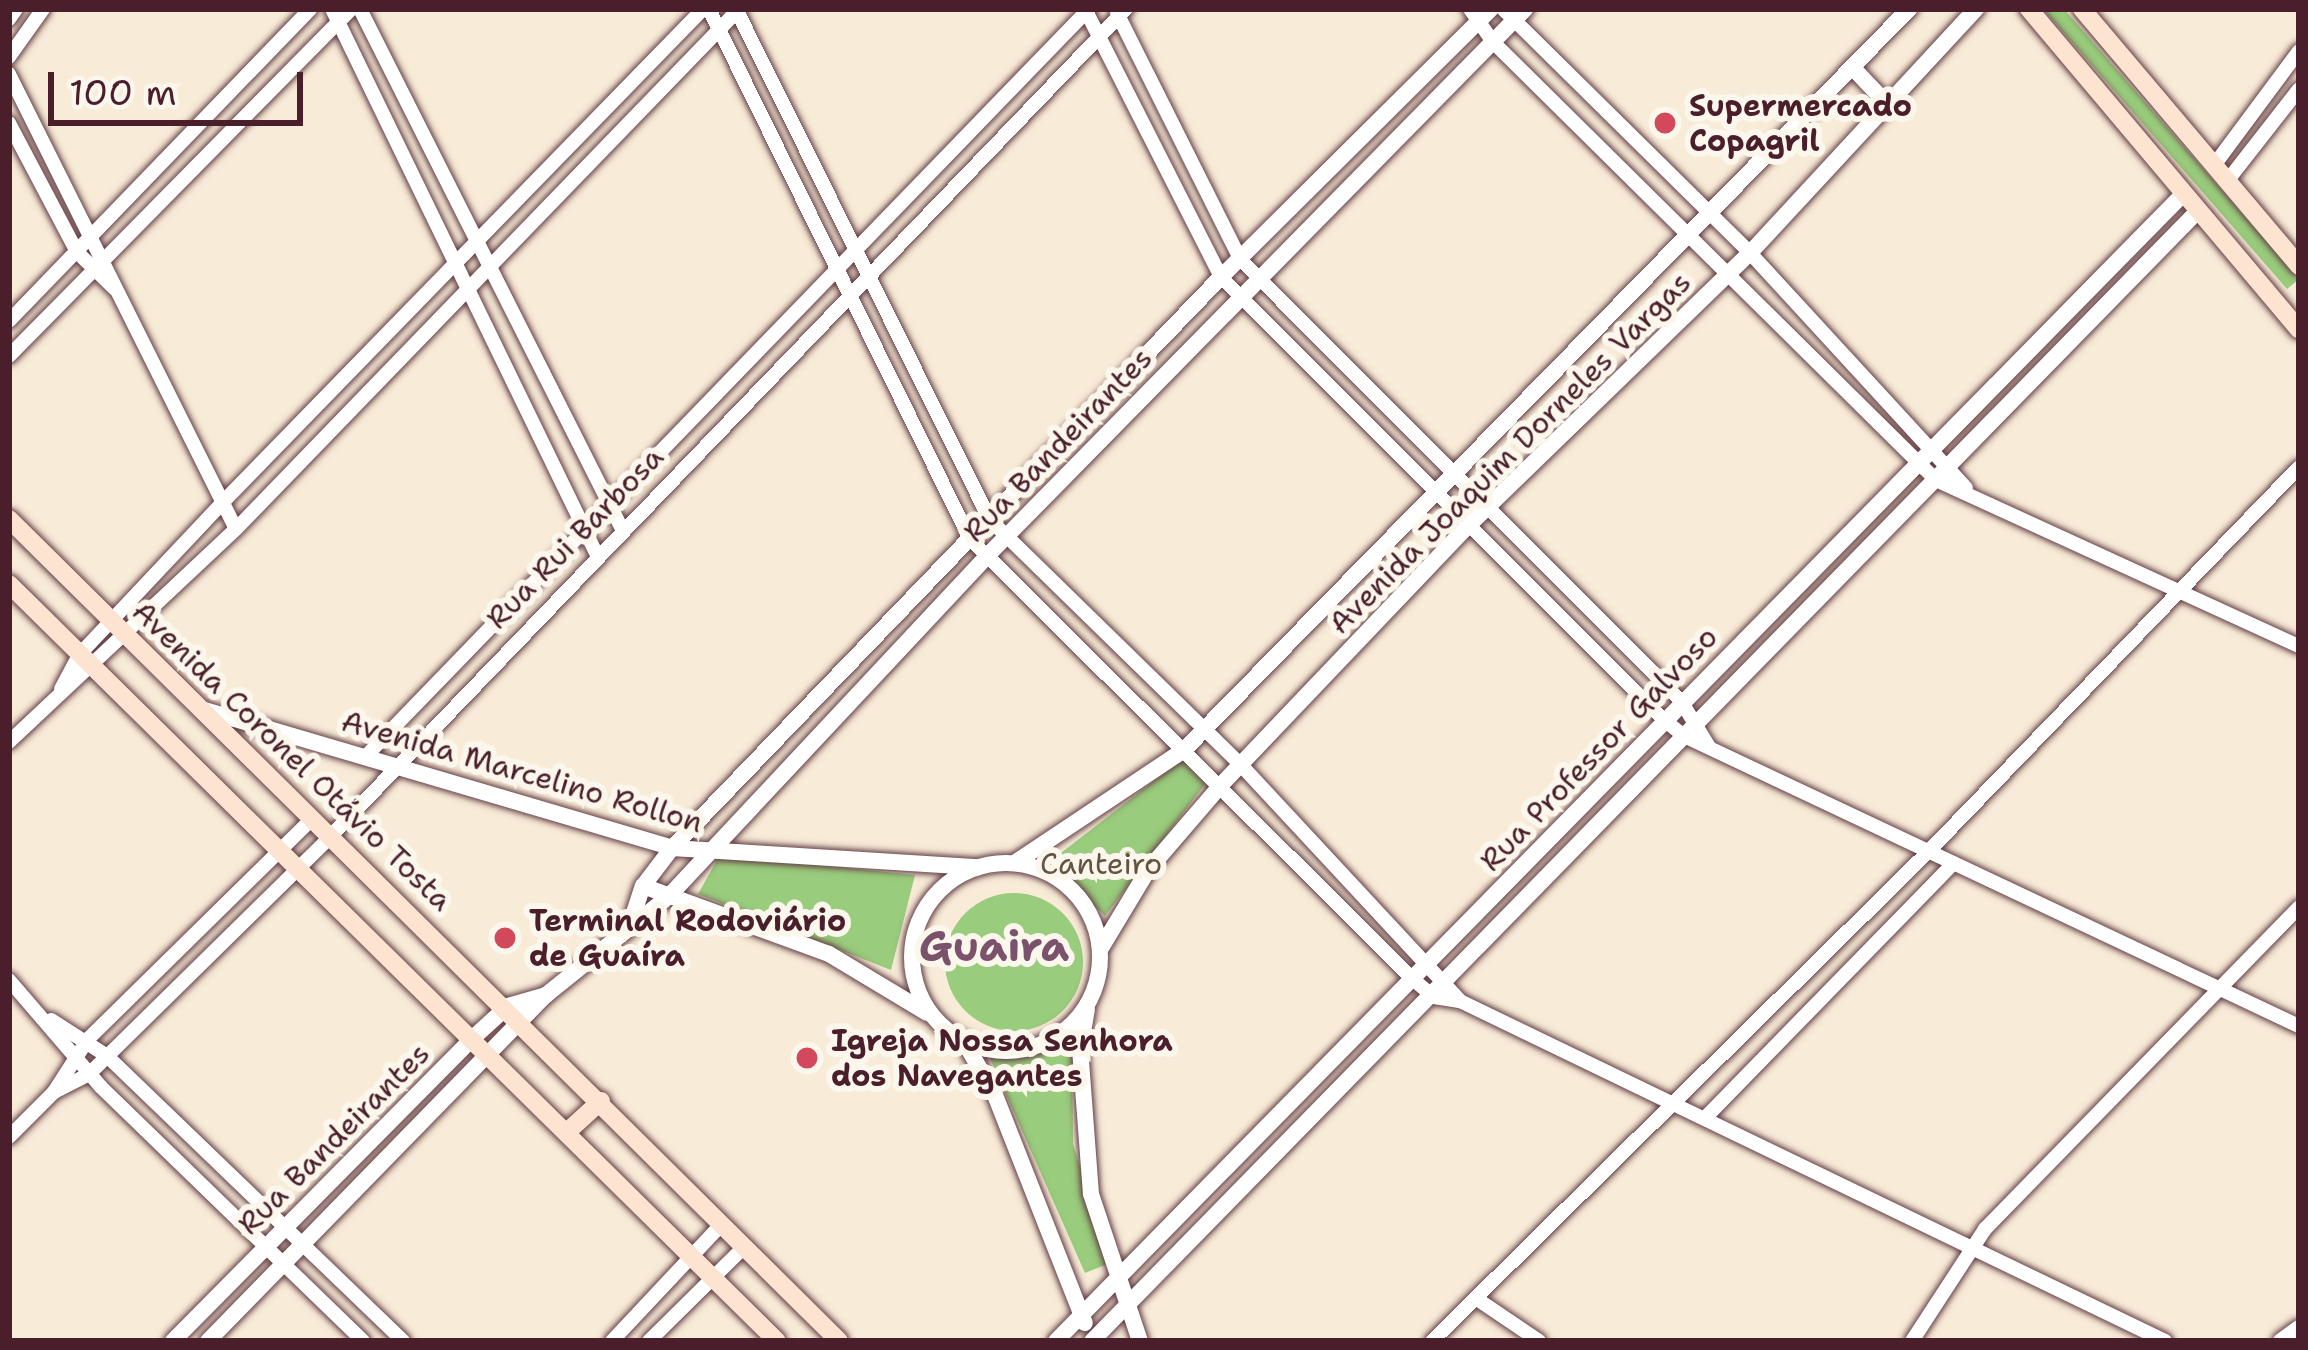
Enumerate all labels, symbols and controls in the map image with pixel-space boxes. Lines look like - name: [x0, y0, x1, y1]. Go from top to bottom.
- scale bar: [54, 48, 309, 122]
- text: 100 m: [69, 68, 177, 117]
- place label: Supermercado Copagril: [1689, 88, 1912, 158]
- marker: Supermercado Copagril: [1652, 110, 1678, 136]
- street label: Avenida Joaquim Dorneles Vargas: [1321, 264, 1699, 642]
- street label: Rua Bandeirantes: [956, 340, 1160, 550]
- street label: Rua Rui Barbosa: [479, 439, 671, 637]
- street label: Avenida Coronel Otávio Tosta: [125, 594, 459, 918]
- street label: Rua Professor Galvoso: [1473, 619, 1725, 879]
- street label: Avenida Marcelino Rollon: [337, 703, 707, 841]
- park label: Canteiro: [1040, 846, 1162, 882]
- place label: Terminal Rodoviário de Guaíra: [529, 903, 846, 974]
- district label: Guaira: [919, 921, 1069, 971]
- marker: Terminal Rodoviário de Guaíra: [492, 925, 518, 951]
- place label: Igreja Nossa Senhora dos Navegantes: [831, 1023, 1173, 1094]
- street label: Rua Bandeirantes: [231, 1036, 437, 1242]
- marker: Igreja Nossa Senhora dos Navegantes: [794, 1045, 820, 1071]

